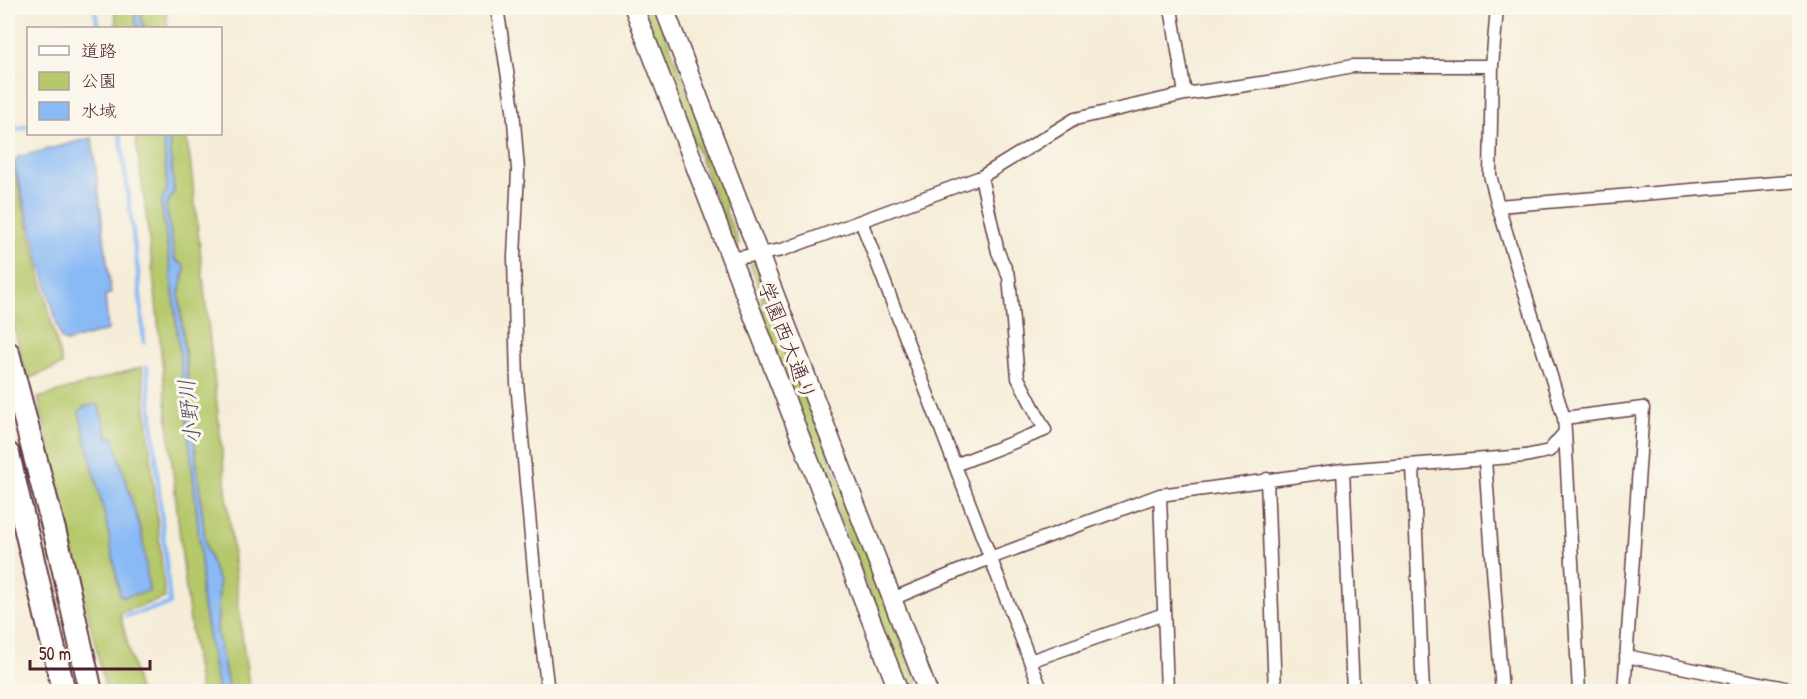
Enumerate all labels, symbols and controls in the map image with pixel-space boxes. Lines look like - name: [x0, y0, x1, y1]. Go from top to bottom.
- legend: [27, 27, 222, 135]
- text: 道路: [81, 38, 117, 63]
- text: 公園: [81, 68, 117, 93]
- text: 水域: [81, 98, 117, 123]
- street label: 学園西大通り: [751, 277, 824, 405]
- water label: 小野川: [171, 378, 207, 446]
- scale bar: [30, 633, 150, 671]
- text: 50 m: [39, 641, 71, 666]

